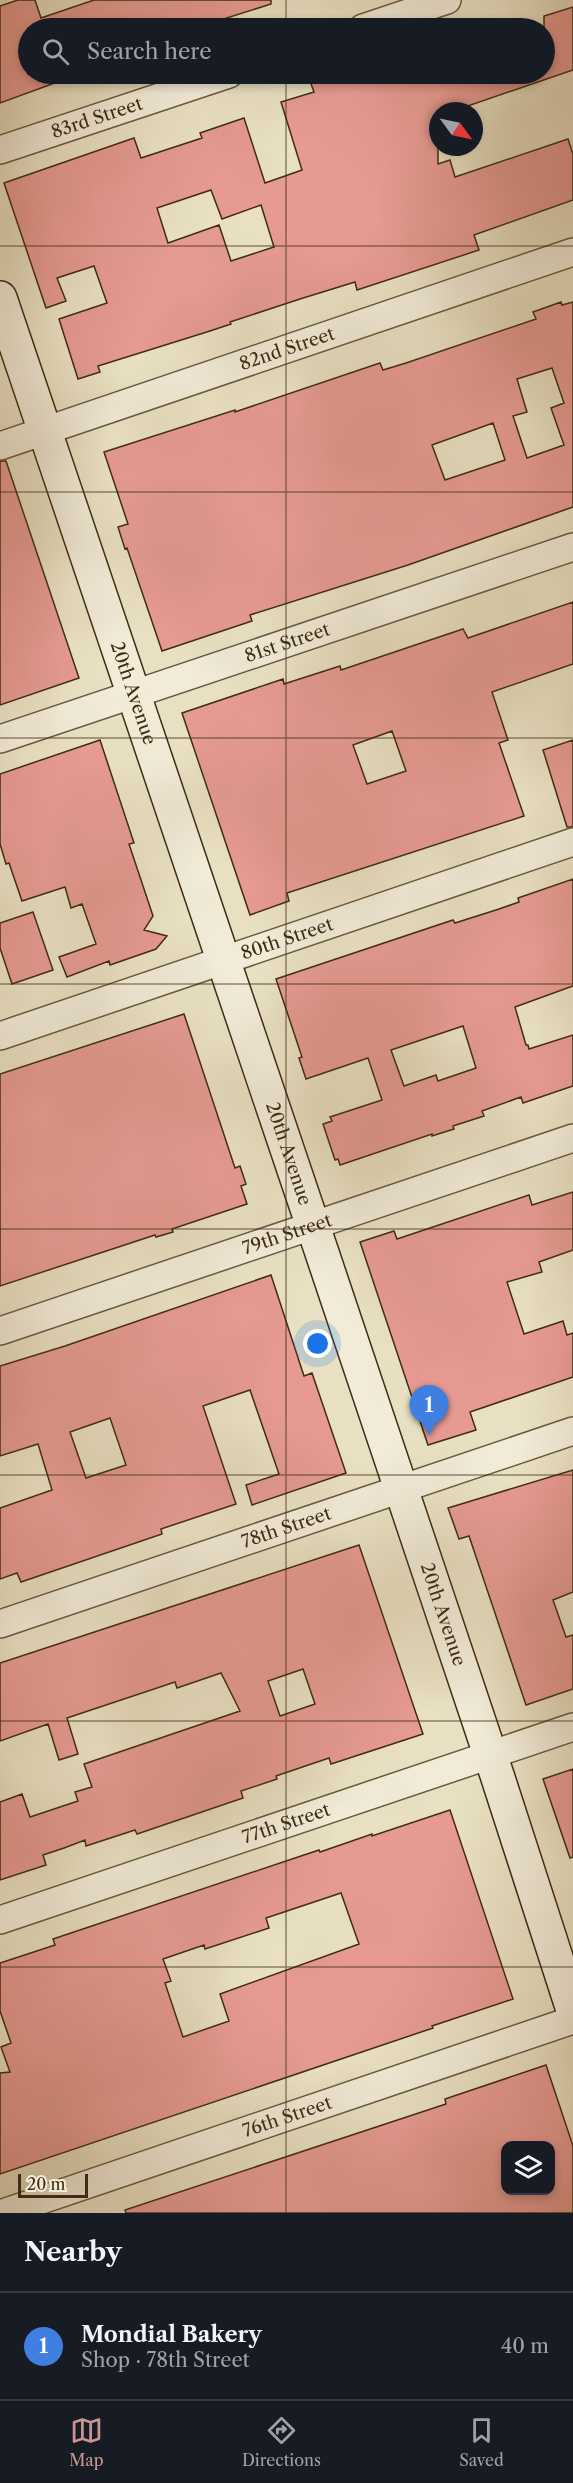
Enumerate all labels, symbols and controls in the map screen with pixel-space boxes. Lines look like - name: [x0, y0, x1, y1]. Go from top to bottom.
- search box: [18, 18, 555, 84]
- icon: search: [39, 35, 72, 68]
- text: Search here: [87, 38, 212, 65]
- street label: 83rd Street: [48, 92, 146, 143]
- north arrow: [429, 102, 483, 156]
- street label: 82nd Street: [236, 322, 338, 375]
- street label: 81st Street: [242, 618, 333, 667]
- street label: 20th Avenue: [106, 639, 161, 748]
- street label: 80th Street: [238, 913, 336, 965]
- street label: 20th Avenue: [261, 1099, 316, 1208]
- street label: 79th Street: [240, 1209, 335, 1260]
- your location: [303, 1329, 332, 1358]
- pin: 1: [410, 1386, 448, 1435]
- street label: 78th Street: [239, 1502, 334, 1553]
- street label: 20th Avenue: [416, 1560, 471, 1669]
- street label: 77th Street: [239, 1798, 334, 1849]
- street label: 76th Street: [240, 2091, 335, 2142]
- map controls: [501, 2141, 555, 2195]
- button: layers: [501, 2141, 555, 2195]
- scale bar: [18, 2171, 88, 2198]
- text: 20 m: [27, 2174, 66, 2194]
- text: Nearby: [24, 2236, 122, 2268]
- text: Mondial Bakery: [81, 2321, 262, 2348]
- text: 1: [39, 2334, 48, 2358]
- text: 40 m: [501, 2334, 549, 2358]
- text: Shop · 78th Street: [81, 2348, 250, 2372]
- tab: Map: [69, 2414, 104, 2470]
- tab: Directions: [242, 2414, 321, 2470]
- tab: Saved: [459, 2414, 504, 2470]

